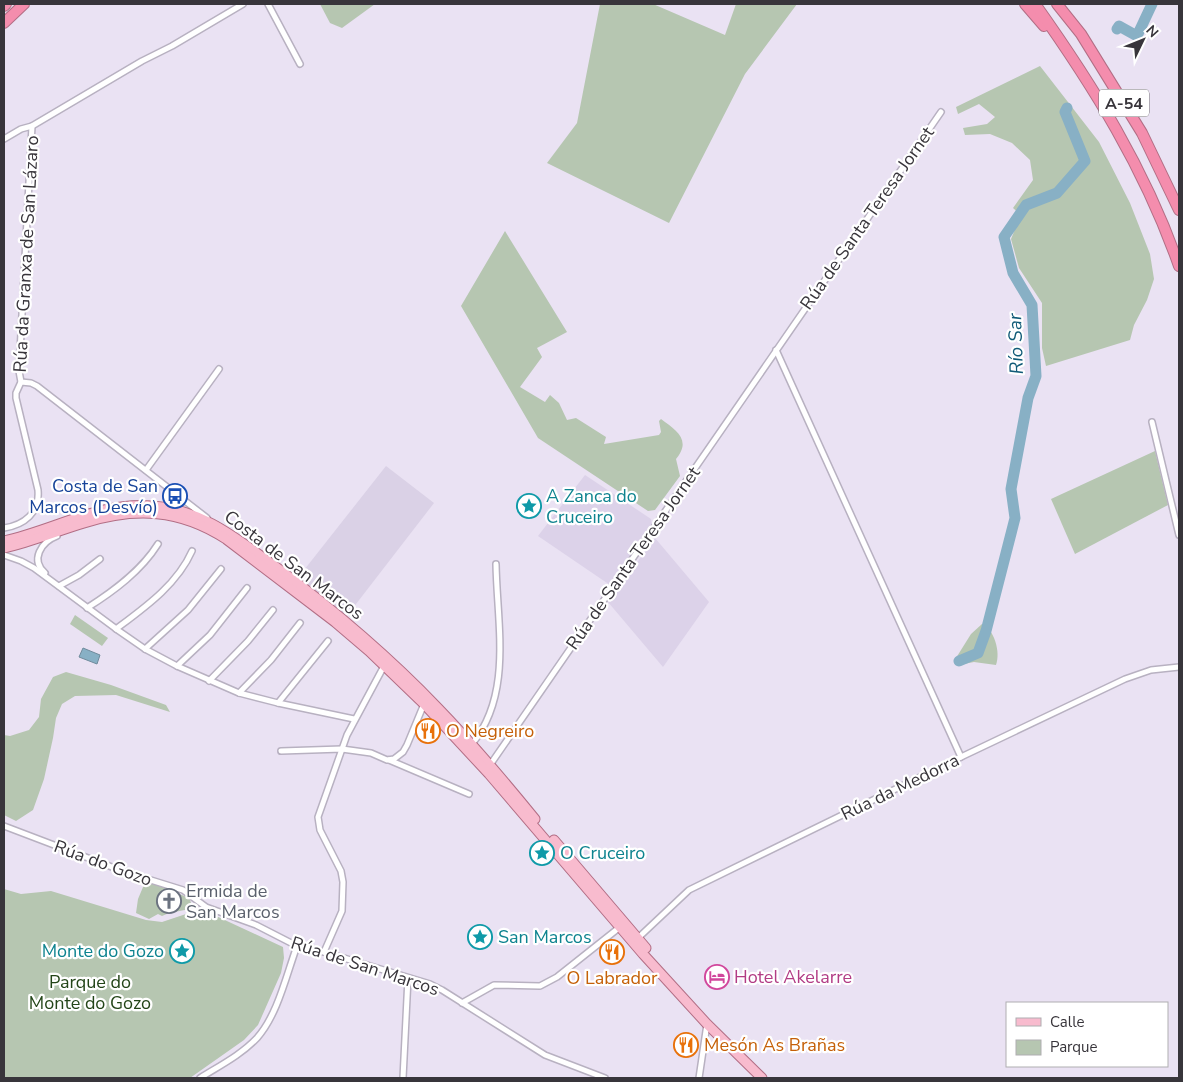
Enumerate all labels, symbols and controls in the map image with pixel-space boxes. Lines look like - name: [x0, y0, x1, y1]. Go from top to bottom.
- north arrow: [1118, 15, 1168, 65]
- text: N: [1142, 21, 1163, 42]
- road number: A-54: [1099, 90, 1149, 116]
- street label: Rúa de Santa Teresa Jornet: [795, 121, 940, 314]
- street label: Rúa da Granxa de San Lázaro: [8, 135, 44, 373]
- water label: Río Sar: [1002, 312, 1030, 375]
- street label: Rúa de Santa Teresa Jornet: [561, 461, 706, 654]
- place label: Costa de San Marcos (Desvío): [29, 474, 158, 519]
- bus stop icon: Costa de San Marcos (Desvío): [162, 483, 188, 509]
- place label: A Zanca do Cruceiro: [546, 484, 637, 529]
- place icon: A Zanca do Cruceiro: [516, 493, 542, 519]
- street label: Costa de San Marcos: [219, 505, 369, 625]
- restaurant icon: O Negreiro: [415, 718, 441, 744]
- place label: O Negreiro: [446, 719, 534, 743]
- street label: Rúa da Medorra: [837, 748, 963, 826]
- street label: Rúa do Gozo: [51, 834, 155, 892]
- place icon: O Cruceiro: [529, 840, 555, 866]
- place label: O Cruceiro: [560, 841, 645, 865]
- place label: Ermida de San Marcos: [186, 879, 280, 924]
- church icon: Ermida de San Marcos: [156, 888, 182, 914]
- place icon: San Marcos: [467, 924, 493, 950]
- place label: San Marcos: [498, 925, 592, 949]
- street label: Rúa de San Marcos: [288, 931, 442, 1001]
- place icon: Monte do Gozo: [169, 938, 195, 964]
- place label: Monte do Gozo: [42, 939, 164, 963]
- restaurant icon: O Labrador: [599, 939, 625, 965]
- hotel icon: Hotel Akelarre: [704, 964, 730, 990]
- place label: Hotel Akelarre: [734, 965, 852, 989]
- place label: O Labrador: [566, 966, 658, 990]
- park label: Parque do Monte do Gozo: [29, 970, 151, 1015]
- legend: [1006, 1002, 1168, 1067]
- text: Calle: [1050, 1012, 1085, 1032]
- restaurant icon: Mesón As Brañas: [673, 1032, 699, 1058]
- place label: Mesón As Brañas: [704, 1033, 845, 1057]
- text: Parque: [1050, 1037, 1098, 1057]

